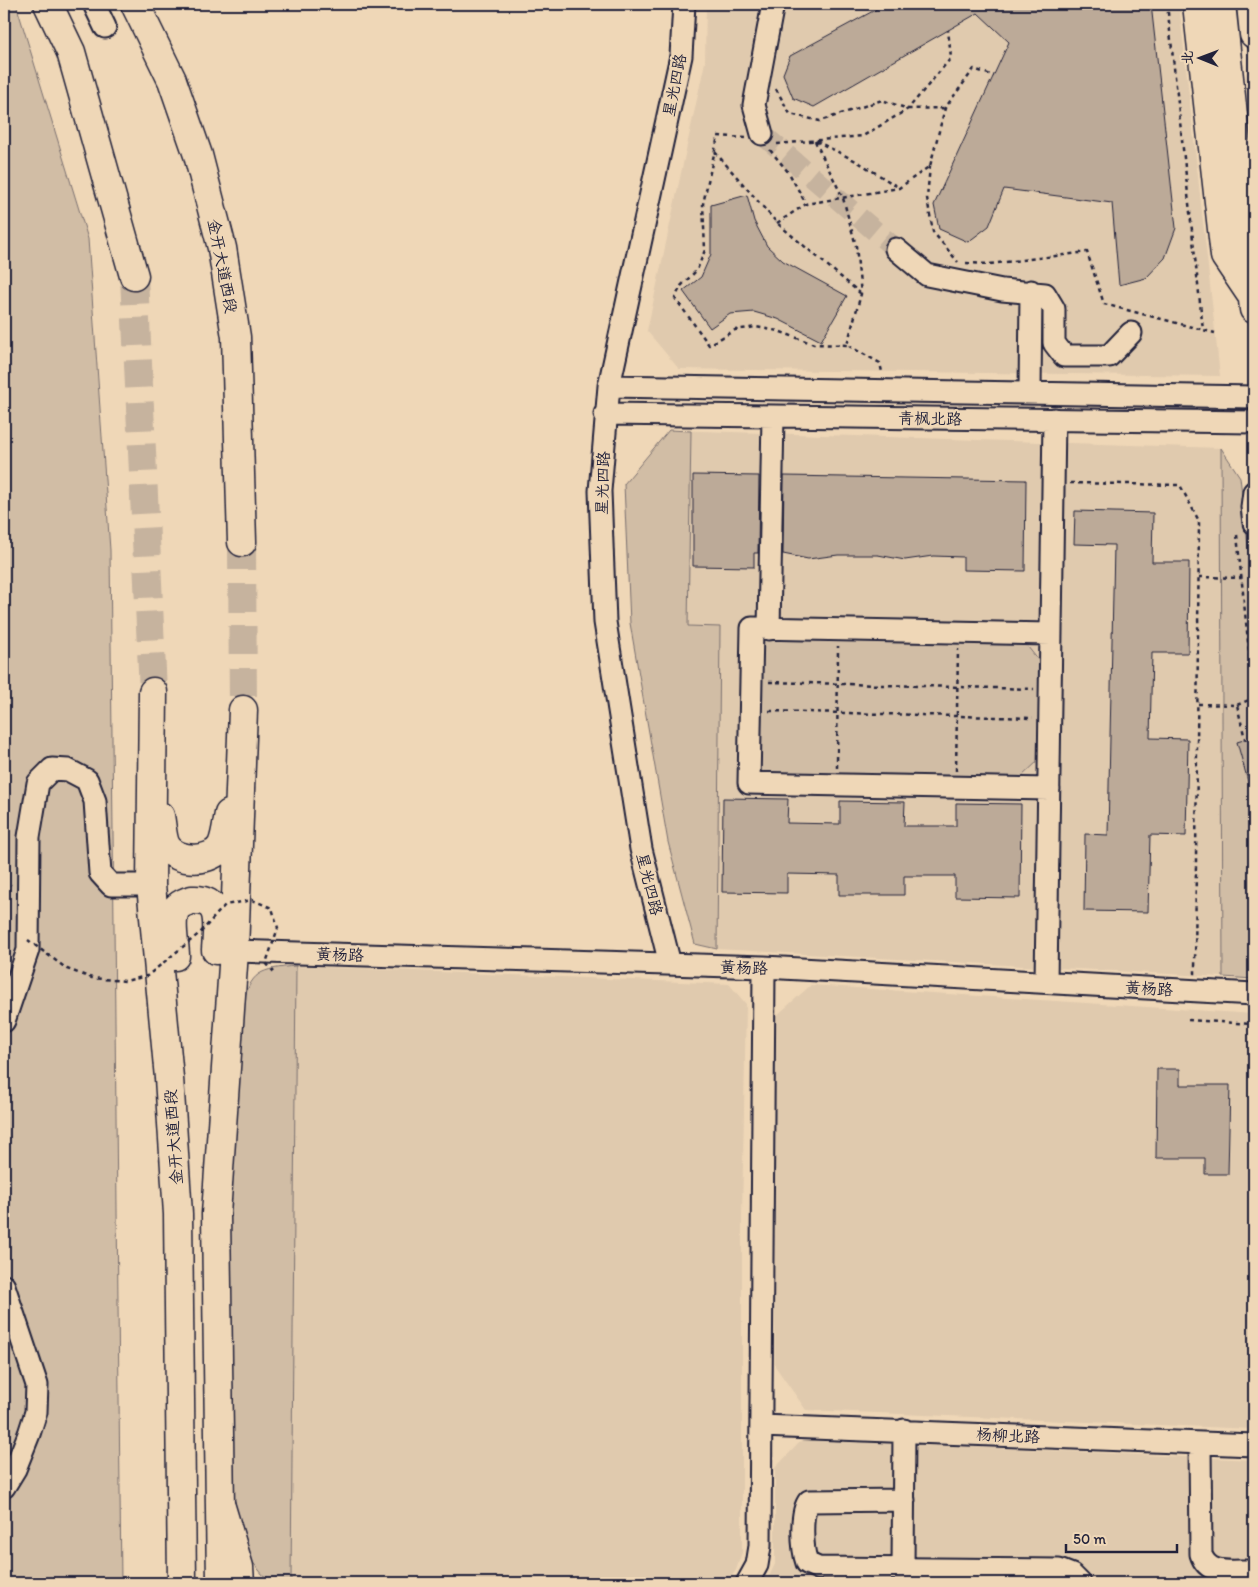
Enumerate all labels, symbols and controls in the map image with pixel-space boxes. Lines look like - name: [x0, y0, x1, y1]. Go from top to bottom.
- north arrow: [1176, 32, 1226, 82]
- text: 北: [1179, 51, 1196, 65]
- street label: 星光四路: [659, 52, 690, 118]
- street label: 金开大道西段: [204, 217, 241, 315]
- street label: 青枫北路: [898, 408, 962, 429]
- street label: 星光四路: [592, 451, 613, 515]
- street label: 星光四路: [633, 851, 666, 917]
- street label: 黄杨路: [316, 944, 364, 965]
- street label: 黄杨路: [720, 957, 768, 978]
- street label: 黄杨路: [1125, 978, 1173, 999]
- street label: 金开大道西段: [161, 1088, 186, 1186]
- street label: 杨柳北路: [976, 1424, 1040, 1447]
- scale bar: [1066, 1522, 1177, 1554]
- text: 50 m: [1073, 1530, 1106, 1548]

